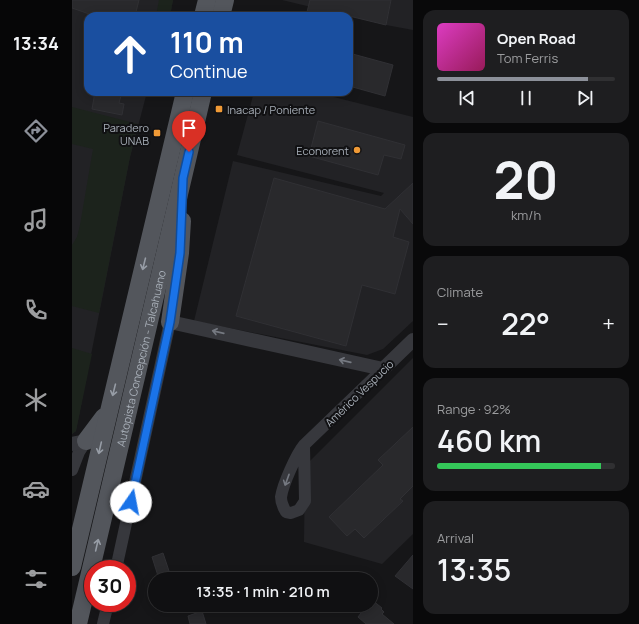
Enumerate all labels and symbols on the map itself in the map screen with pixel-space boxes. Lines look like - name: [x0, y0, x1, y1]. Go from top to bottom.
- place label: Inacap / Poniente: [227, 102, 316, 117]
- marker: Inacap / Poniente: [214, 104, 224, 114]
- pin: [172, 111, 206, 152]
- place label: Paradero UNAB: [103, 120, 149, 148]
- marker: Paradero UNAB: [152, 128, 162, 138]
- place label: Econorent: [296, 143, 349, 158]
- marker: Econorent: [352, 145, 362, 155]
- one-way arrow: [140, 257, 147, 270]
- street label: Autopista Concepción - Talcahuano: [112, 268, 169, 448]
- one-way arrow: [212, 328, 225, 336]
- street label: Américo Vespucio: [321, 356, 397, 430]
- one-way arrow: [339, 356, 352, 364]
- one-way arrow: [109, 384, 117, 397]
- one-way arrow: [96, 441, 103, 454]
- one-way arrow: [283, 473, 290, 486]
- position arrow: [110, 481, 152, 523]
- one-way arrow: [93, 539, 101, 552]
- speed limit sign: 30: [84, 560, 136, 612]

